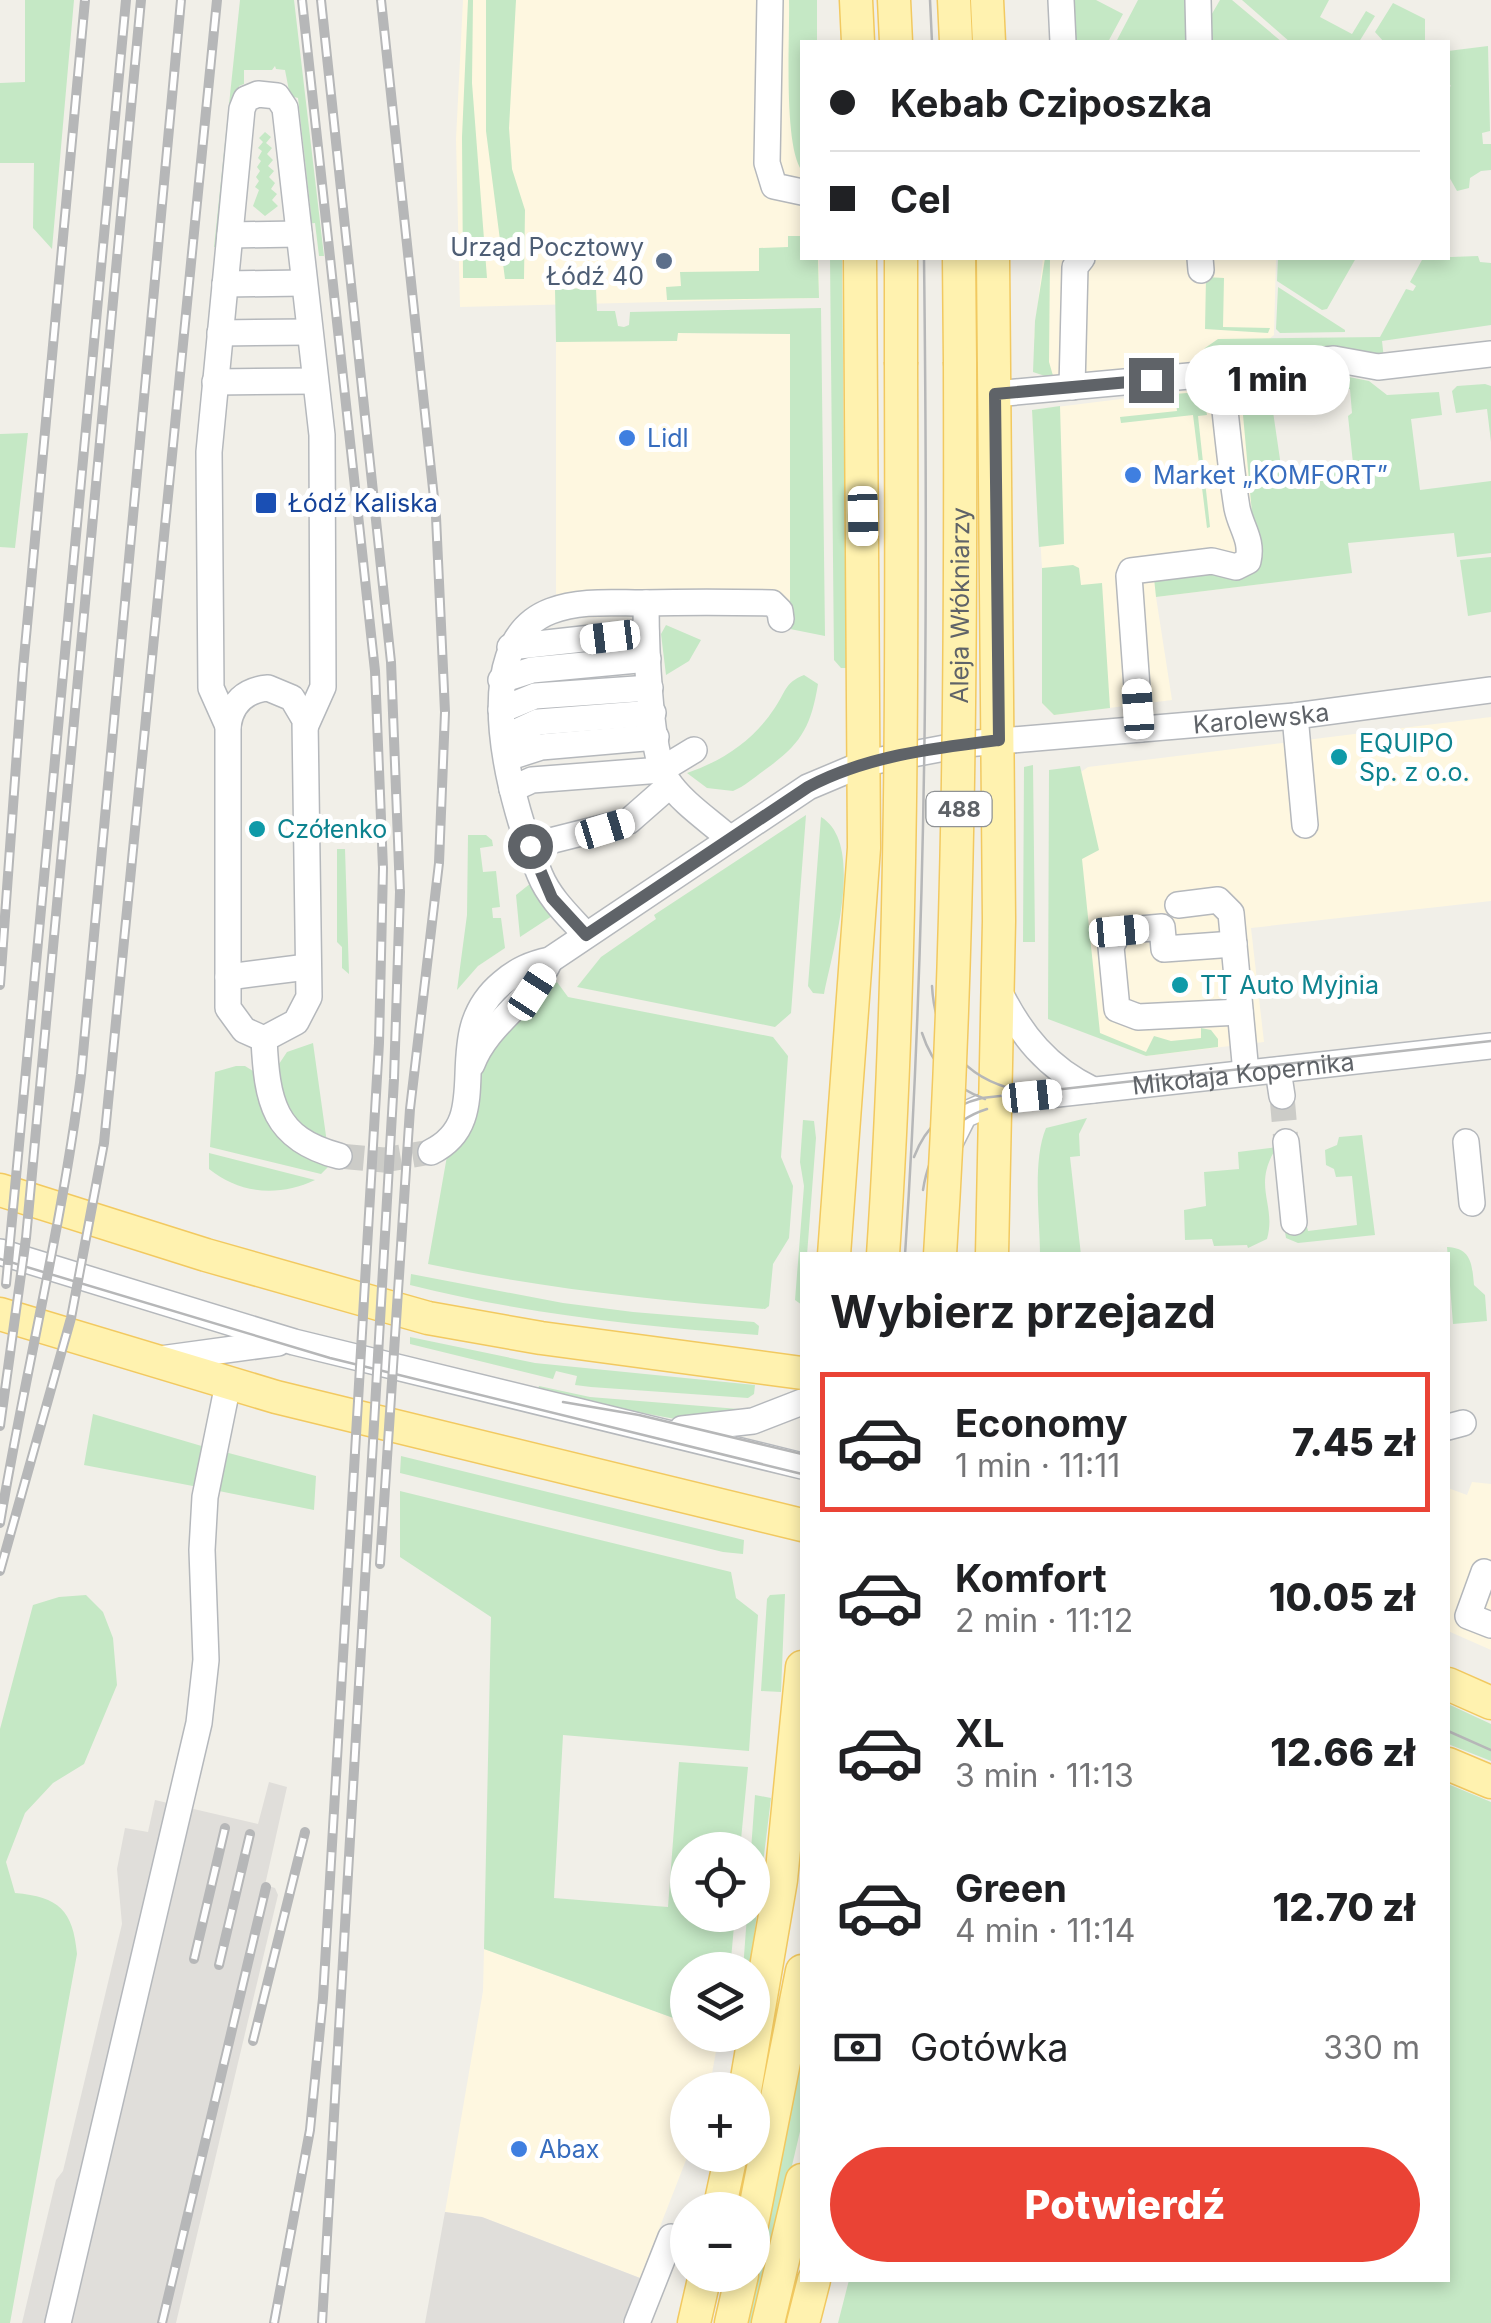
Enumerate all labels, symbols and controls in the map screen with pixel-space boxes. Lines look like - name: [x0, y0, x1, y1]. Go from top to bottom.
- text: Kebab Cziposzka: [890, 80, 1212, 126]
- text: Cel: [890, 176, 951, 222]
- place label: Urząd Pocztowy Łódź 40: [450, 232, 644, 291]
- marker: Urząd Pocztowy Łódź 40: [653, 250, 675, 272]
- callout: 1 min: [1186, 345, 1351, 415]
- route end: [1129, 358, 1174, 403]
- text: 1 min: [1227, 360, 1308, 399]
- place label: Lidl: [647, 423, 689, 453]
- marker: Lidl: [616, 427, 638, 449]
- place label: Market „KOMFORT”: [1153, 460, 1388, 490]
- marker: Market „KOMFORT”: [1122, 464, 1144, 486]
- car: [847, 486, 879, 546]
- place label: Łódź Kaliska: [288, 488, 438, 518]
- marker: Łódź Kaliska: [253, 490, 279, 516]
- street label: Aleja Włókniarzy: [944, 507, 975, 704]
- car: [578, 618, 642, 656]
- car: [1121, 678, 1155, 740]
- street label: Karolewska: [1192, 697, 1331, 740]
- place label: EQUIPO Sp. z o.o.: [1359, 728, 1470, 787]
- marker: EQUIPO Sp. z o.o.: [1328, 746, 1350, 768]
- road number: 488: [926, 792, 992, 826]
- car: [572, 806, 638, 852]
- place label: Czółenko: [277, 814, 387, 844]
- marker: Czółenko: [246, 818, 268, 840]
- route start: [508, 824, 553, 869]
- car: [1088, 913, 1150, 949]
- car: [503, 959, 561, 1025]
- place label: TT Auto Myjnia: [1200, 970, 1379, 1000]
- marker: TT Auto Myjnia: [1169, 974, 1191, 996]
- street label: Mikołaja Kopernika: [1131, 1046, 1356, 1101]
- car: [1001, 1078, 1063, 1114]
- text: Wybierz przejazd: [830, 1284, 1216, 1339]
- icon: car: [835, 1397, 925, 1487]
- text: Economy: [955, 1400, 1128, 1446]
- text: 7.45 zł: [1292, 1419, 1415, 1465]
- text: 1 min · 11:11: [955, 1446, 1120, 1485]
- icon: car: [835, 1552, 925, 1642]
- text: Komfort: [955, 1555, 1107, 1601]
- text: 10.05 zł: [1269, 1574, 1415, 1620]
- text: 2 min · 11:12: [955, 1601, 1133, 1640]
- icon: car: [835, 1707, 925, 1797]
- text: XL: [955, 1710, 1005, 1756]
- text: 12.66 zł: [1270, 1729, 1415, 1775]
- text: 3 min · 11:13: [955, 1756, 1134, 1795]
- map controls: [670, 1832, 770, 2292]
- button: locate: [670, 1832, 770, 1932]
- icon: car: [835, 1862, 925, 1952]
- text: Green: [955, 1865, 1067, 1911]
- text: 12.70 zł: [1273, 1884, 1415, 1930]
- text: 4 min · 11:14: [955, 1911, 1136, 1950]
- button: layers: [670, 1952, 770, 2052]
- icon: cash: [830, 2020, 885, 2075]
- text: Gotówka: [910, 2024, 1069, 2070]
- text: 330 m: [1323, 2028, 1420, 2067]
- button: +: [670, 2072, 770, 2172]
- place label: Abax: [539, 2134, 600, 2164]
- marker: Abax: [508, 2138, 530, 2160]
- button: Potwierdź: [830, 2147, 1420, 2262]
- button: −: [670, 2192, 770, 2292]

